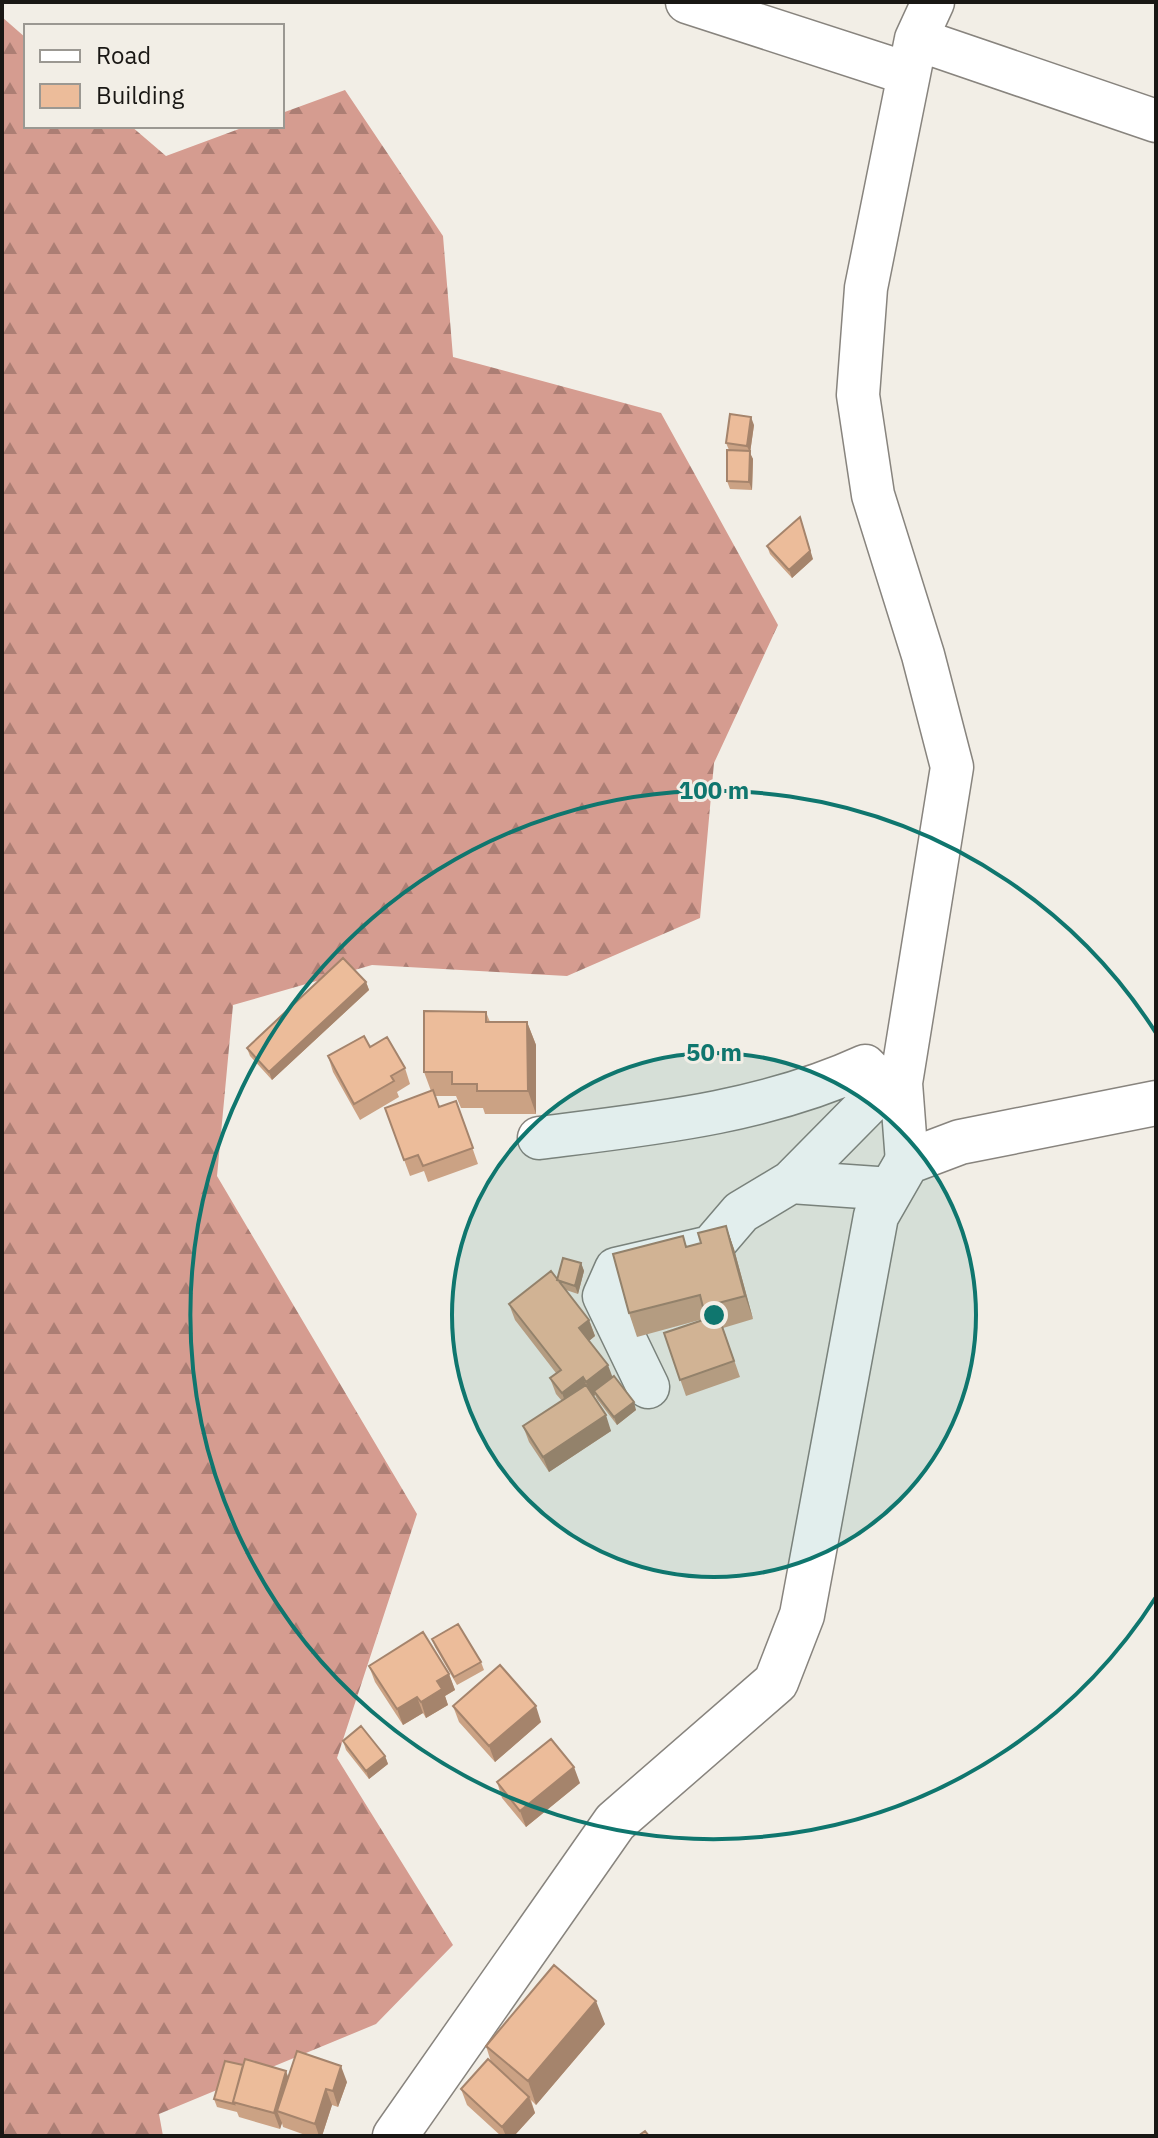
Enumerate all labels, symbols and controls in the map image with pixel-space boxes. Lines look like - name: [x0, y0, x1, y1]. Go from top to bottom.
- legend: [24, 24, 284, 128]
- text: Road: [96, 39, 151, 71]
- text: Building: [96, 79, 184, 111]
- text: 100 m: [679, 774, 749, 806]
- text: 50 m: [686, 1036, 742, 1068]
- centre of rings: [700, 1301, 728, 1329]

